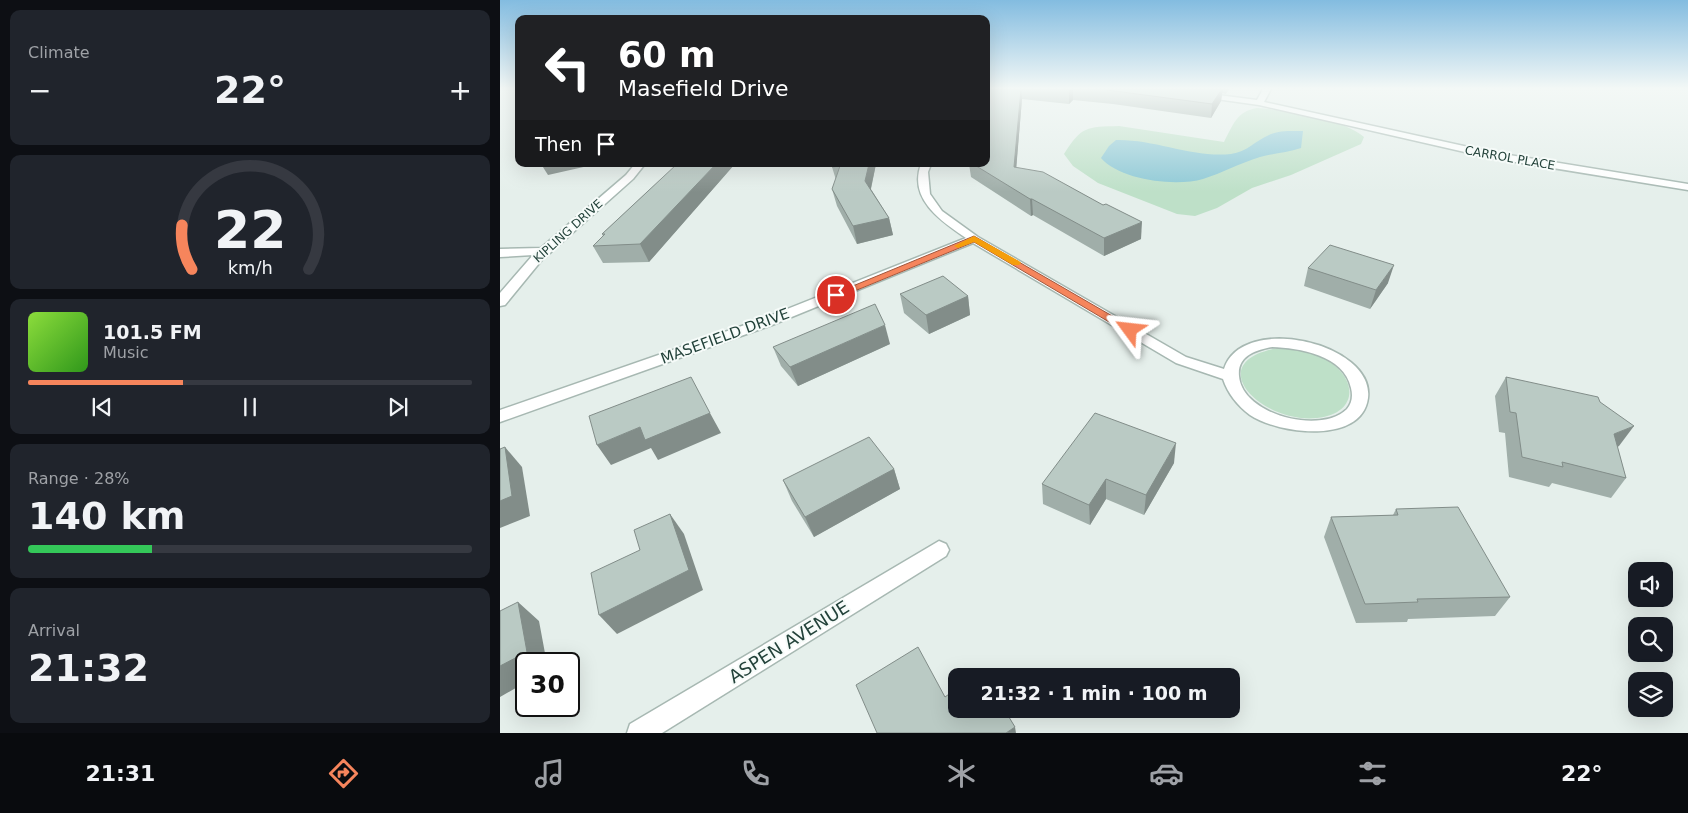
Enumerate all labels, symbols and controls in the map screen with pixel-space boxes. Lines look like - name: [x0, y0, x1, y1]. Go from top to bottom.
- icon: left: [535, 35, 600, 100]
- text: 60 m: [618, 35, 715, 75]
- text: Climate: [28, 43, 90, 62]
- text: 22°: [214, 68, 286, 112]
- text: −: [28, 74, 51, 107]
- text: +: [449, 74, 472, 107]
- text: Masefield Drive: [618, 76, 789, 101]
- icon: arrive: [592, 130, 620, 158]
- text: Then: [535, 133, 582, 155]
- street label: CARROL PLACE: [1464, 143, 1556, 173]
- street label: KIPLING DRIVE: [531, 196, 605, 266]
- text: 22: [214, 200, 286, 260]
- text: km/h: [227, 257, 273, 278]
- pin: [815, 274, 857, 316]
- icon: arrive: [822, 281, 850, 309]
- position arrow: [1103, 303, 1155, 355]
- street label: MASEFIELD DRIVE: [658, 304, 792, 368]
- text: 101.5 FM: [103, 321, 202, 343]
- text: Music: [103, 343, 149, 362]
- icon: previous: [88, 393, 116, 421]
- icon: pause: [236, 393, 264, 421]
- icon: next: [384, 393, 412, 421]
- text: Range · 28%: [28, 469, 130, 488]
- text: 140 km: [28, 494, 185, 538]
- map controls: [1628, 562, 1673, 717]
- button: sound: [1628, 562, 1673, 607]
- street label: ASPEN AVENUE: [725, 596, 853, 687]
- button: search: [1628, 617, 1673, 662]
- text: Arrival: [28, 621, 80, 640]
- text: 21:32: [28, 646, 149, 690]
- speed limit sign: 30: [515, 652, 580, 717]
- button: layers: [1628, 672, 1673, 717]
- text: 21:32 · 1 min · 100 m: [980, 682, 1208, 704]
- icon: directions: [326, 756, 361, 791]
- icon: music: [532, 756, 567, 791]
- icon: phone: [738, 756, 773, 791]
- icon: climate: [944, 756, 979, 791]
- icon: car: [1149, 756, 1184, 791]
- icon: filters: [1355, 756, 1390, 791]
- text: 21:31: [85, 761, 155, 786]
- text: 22°: [1561, 761, 1603, 786]

